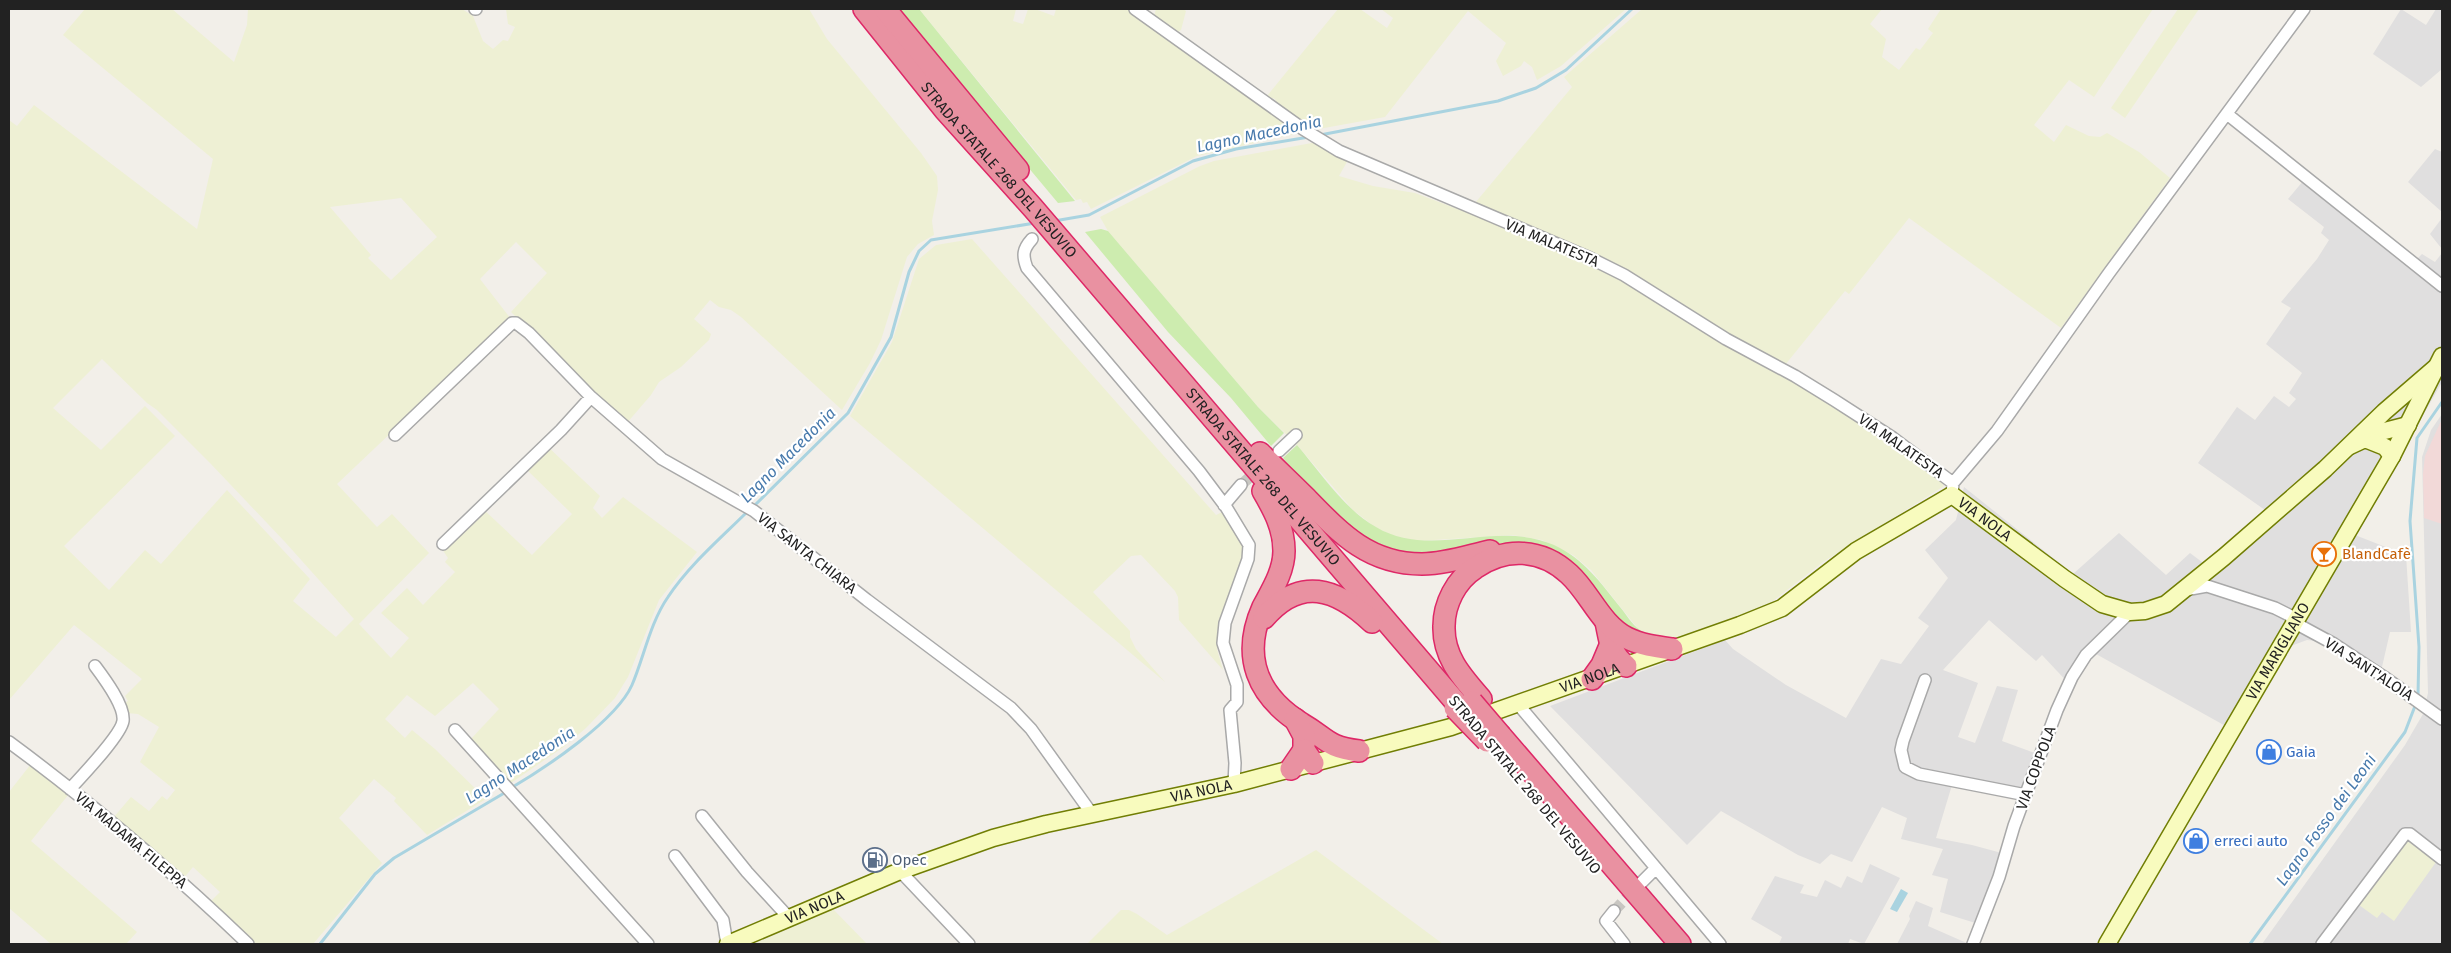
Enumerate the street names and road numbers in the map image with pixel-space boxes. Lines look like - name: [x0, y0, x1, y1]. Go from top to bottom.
- street label: STRADA STATALE 268 DEL VESUVIO: [917, 78, 1081, 261]
- street label: VIA MALATESTA: [1502, 215, 1602, 271]
- street label: STRADA STATALE 268 DEL VESUVIO: [1182, 385, 1344, 569]
- street label: VIA MALATESTA: [1855, 410, 1947, 482]
- street label: VIA NOLA: [1954, 494, 2015, 545]
- street label: VIA SANTA CHIARA: [754, 509, 861, 598]
- street label: VIA MARIGLIANO: [2242, 599, 2313, 703]
- street label: VIA SANT'ALOIA: [2321, 634, 2417, 704]
- street label: VIA NOLA: [1557, 659, 1622, 697]
- street label: STRADA STATALE 268 DEL VESUVIO: [1445, 692, 1605, 878]
- street label: VIA COPPOLA: [2013, 723, 2060, 812]
- street label: VIA NOLA: [1169, 776, 1234, 806]
- street label: VIA MADAMA FILEPPA: [71, 788, 191, 892]
- street label: VIA NOLA: [782, 887, 847, 928]

